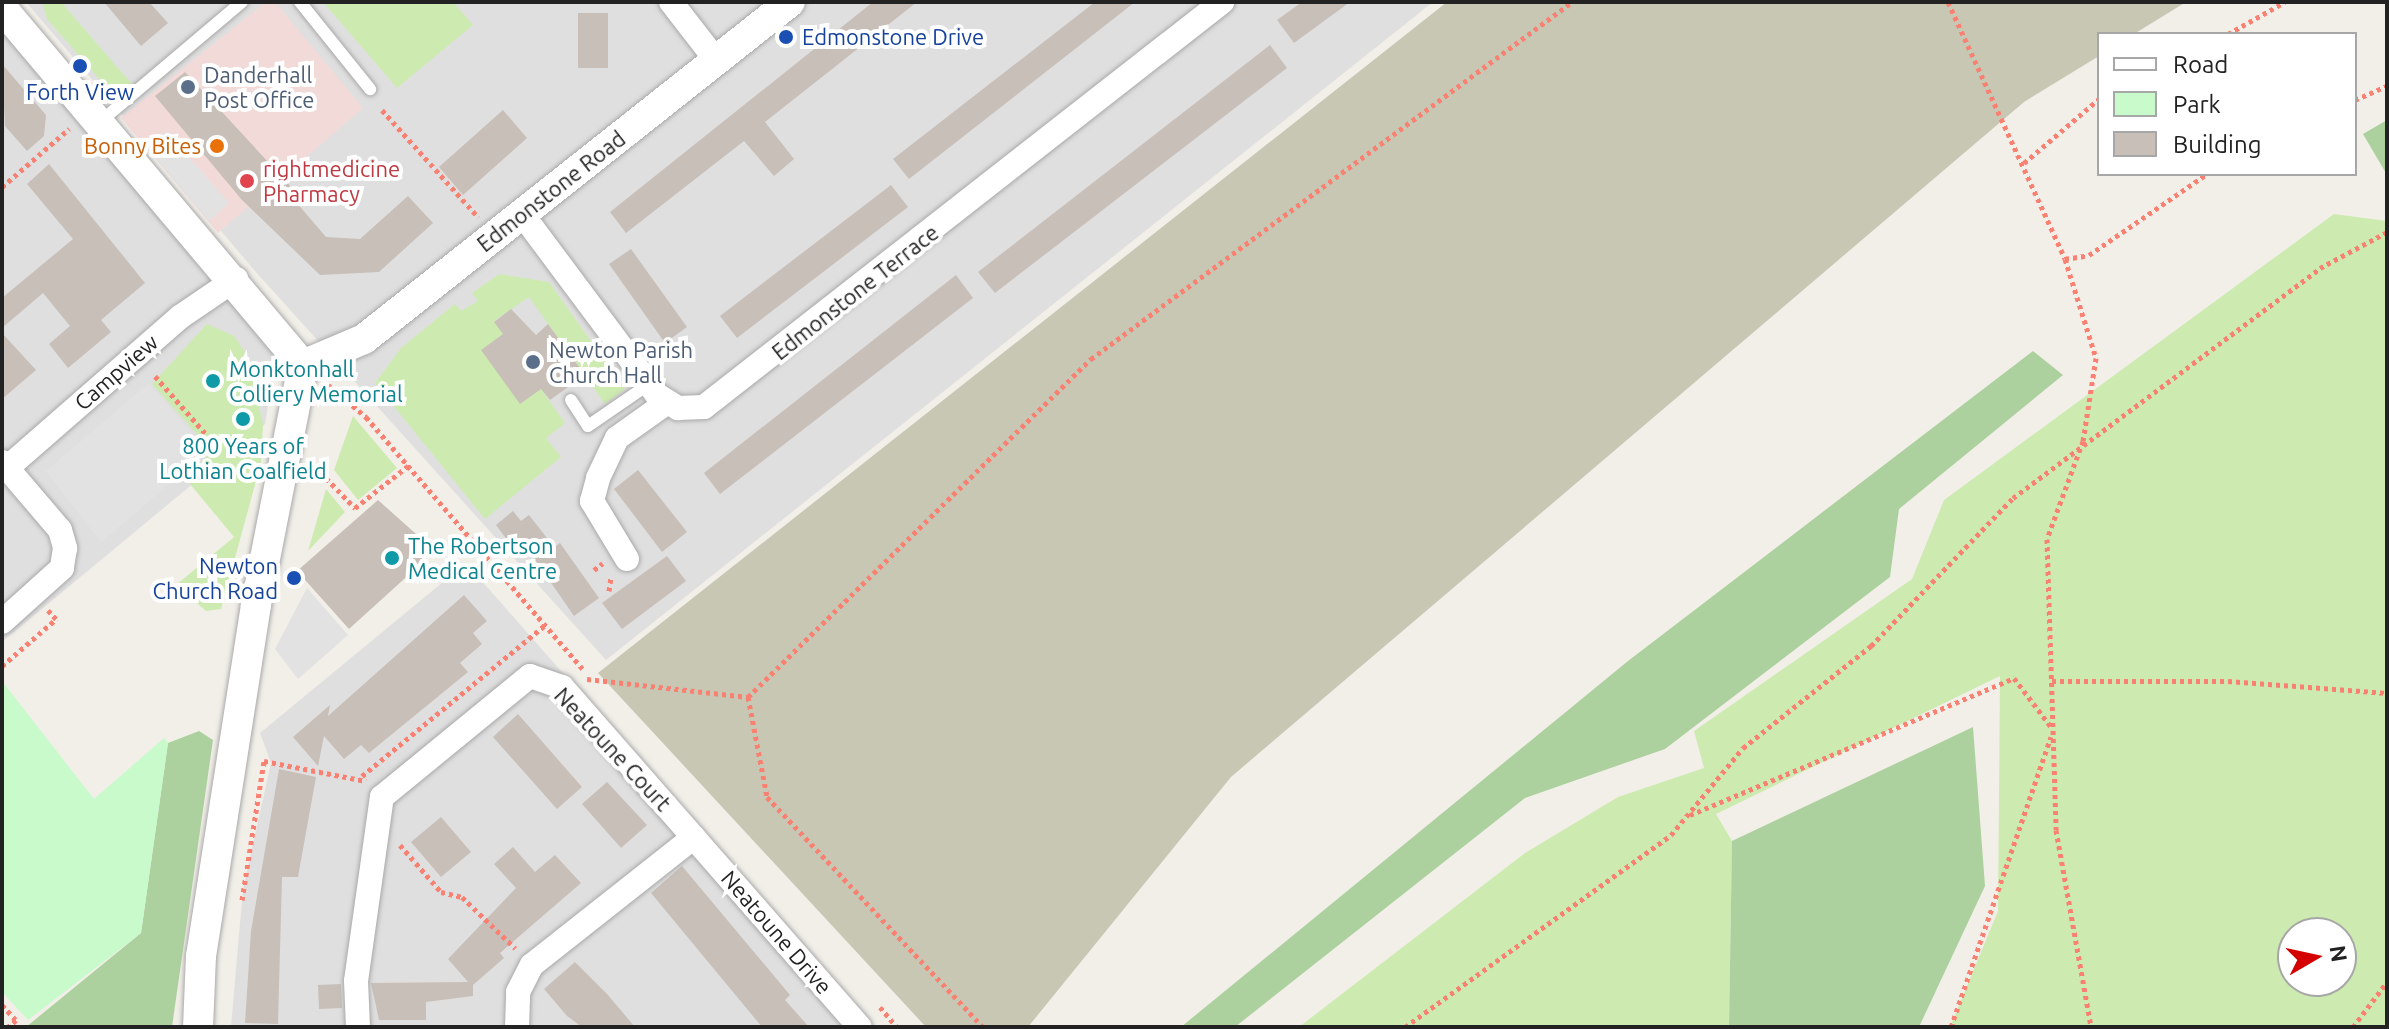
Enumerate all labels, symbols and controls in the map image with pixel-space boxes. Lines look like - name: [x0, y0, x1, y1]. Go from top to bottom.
- place label: Edmonstone Drive: [802, 24, 984, 50]
- marker: Edmonstone Drive: [777, 28, 795, 46]
- legend: [2097, 32, 2357, 176]
- text: Road: [2173, 51, 2228, 78]
- marker: Forth View: [71, 57, 89, 75]
- place label: Danderhall Post Office: [204, 61, 315, 112]
- marker: Danderhall Post Office: [179, 78, 197, 96]
- place label: Forth View: [26, 79, 134, 105]
- text: Park: [2173, 91, 2221, 118]
- street label: Edmonstone Road: [472, 125, 630, 257]
- text: Building: [2173, 131, 2261, 158]
- place label: Bonny Bites: [84, 133, 201, 159]
- marker: Bonny Bites: [208, 137, 226, 155]
- place label: rightmedicine Pharmacy: [263, 155, 400, 206]
- marker: rightmedicine Pharmacy: [238, 172, 256, 190]
- street label: Edmonstone Terrace: [767, 219, 943, 365]
- street label: Campview: [69, 329, 163, 415]
- place label: Newton Parish Church Hall: [549, 336, 693, 388]
- marker: Newton Parish Church Hall: [524, 353, 542, 371]
- place label: Monktonhall Colliery Memorial: [229, 355, 403, 406]
- marker: Monktonhall Colliery Memorial: [204, 372, 222, 390]
- marker: 800 Years of Lothian Coalfield: [234, 410, 252, 428]
- place label: 800 Years of Lothian Coalfield: [159, 432, 327, 484]
- place label: The Robertson Medical Centre: [408, 532, 557, 584]
- marker: The Robertson Medical Centre: [383, 549, 401, 567]
- place label: Newton Church Road: [153, 552, 278, 604]
- marker: Newton Church Road: [285, 569, 303, 587]
- street label: Neatoune Court: [549, 682, 677, 816]
- street label: Neatoune Drive: [716, 865, 838, 999]
- north arrow: [2277, 917, 2357, 997]
- text: N: [2326, 943, 2353, 964]

